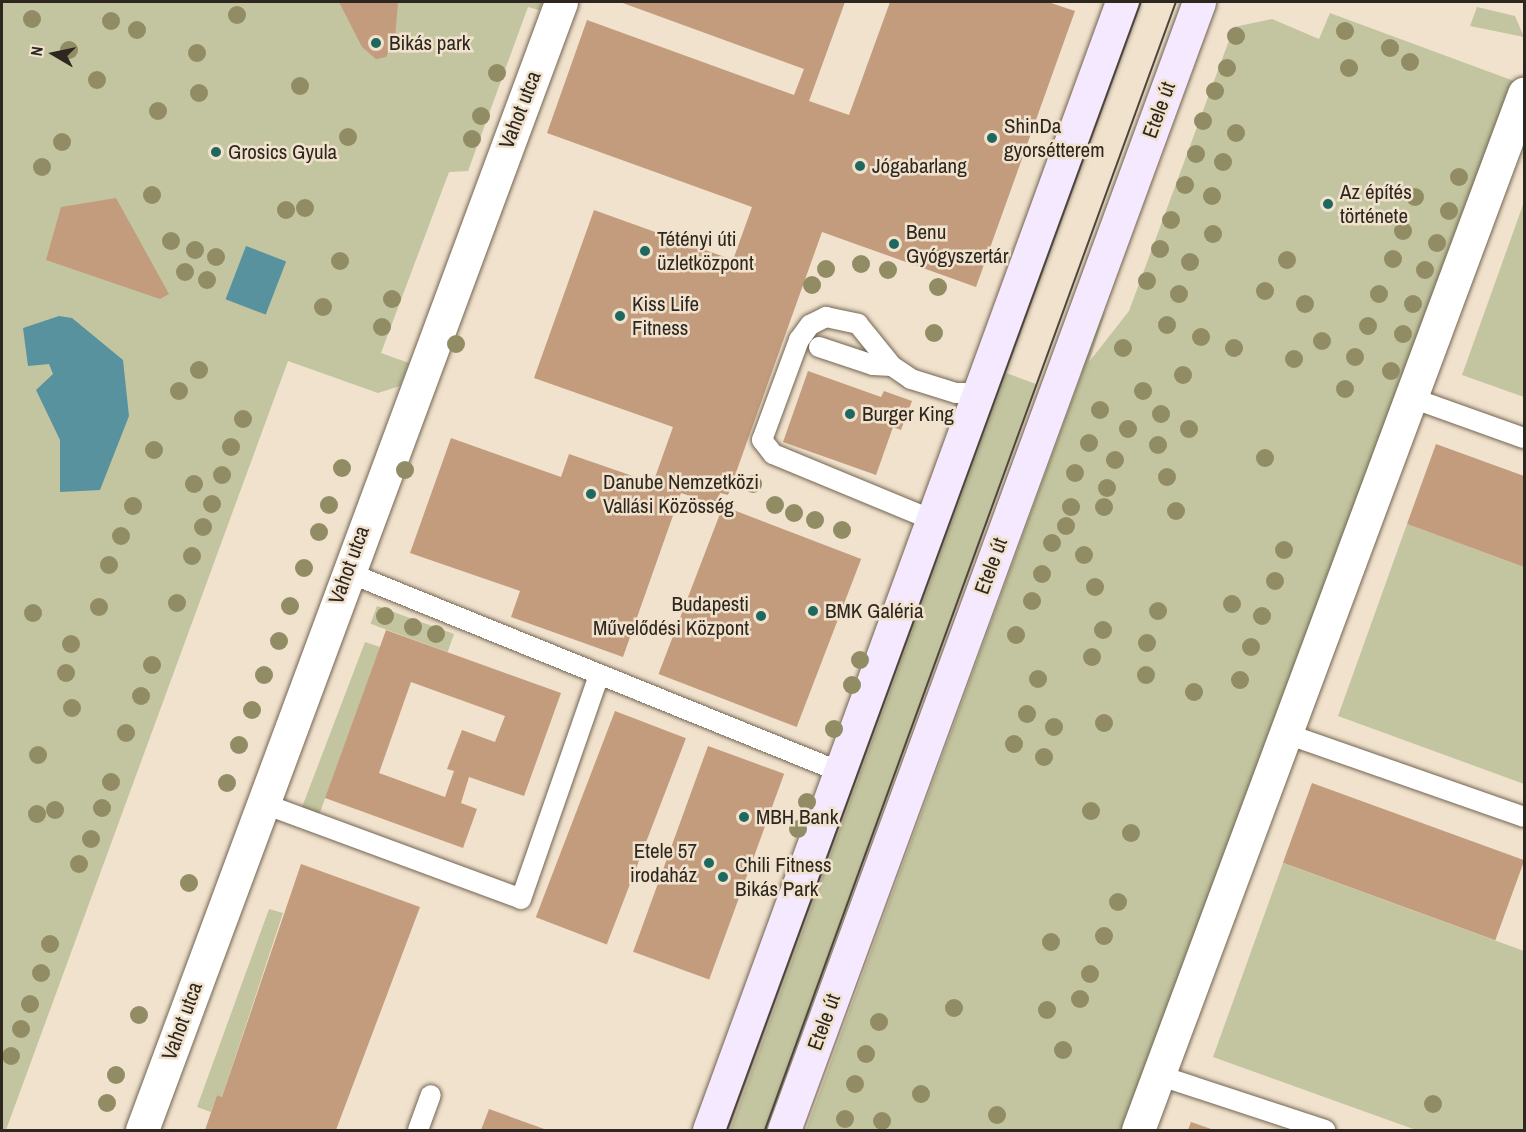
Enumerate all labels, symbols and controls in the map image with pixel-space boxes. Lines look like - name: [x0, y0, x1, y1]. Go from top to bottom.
- north arrow: [24, 24, 84, 84]
- place label: Bikás park: [389, 30, 470, 56]
- marker: Bikás park: [367, 34, 385, 52]
- text: N: [25, 45, 48, 58]
- street label: Vahot utca: [494, 68, 546, 152]
- street label: Etele út: [1137, 78, 1181, 142]
- place label: ShinDa gyorsétterem: [1004, 113, 1104, 163]
- marker: ShinDa gyorsétterem: [985, 131, 999, 145]
- place label: Grosics Gyula: [228, 139, 337, 165]
- marker: Grosics Gyula: [209, 145, 223, 159]
- place label: Jógabarlang: [872, 153, 967, 179]
- marker: Jógabarlang: [853, 159, 867, 173]
- place label: Az építés története: [1340, 179, 1412, 229]
- marker: Az építés története: [1321, 197, 1335, 211]
- place label: Benu Gyógyszertár: [906, 219, 1008, 269]
- place label: Tétényi úti üzletközpont: [657, 226, 754, 276]
- marker: Benu Gyógyszertár: [887, 237, 901, 251]
- marker: Tétényi úti üzletközpont: [638, 244, 652, 258]
- place label: Kiss Life Fitness: [632, 291, 699, 341]
- marker: Kiss Life Fitness: [613, 309, 627, 323]
- place label: Burger King: [862, 401, 954, 427]
- marker: Burger King: [843, 407, 857, 421]
- place label: Danube Nemzetközi Vallási Közösség: [603, 469, 759, 519]
- marker: Danube Nemzetközi Vallási Közösség: [584, 487, 598, 501]
- street label: Vahot utca: [323, 523, 375, 607]
- street label: Etele út: [969, 534, 1013, 598]
- place label: Budapesti Művelődési Központ: [593, 591, 749, 641]
- place label: BMK Galéria: [825, 598, 924, 624]
- marker: BMK Galéria: [806, 604, 820, 618]
- marker: Budapesti Művelődési Központ: [754, 609, 768, 623]
- place label: MBH Bank: [756, 804, 838, 830]
- marker: MBH Bank: [737, 810, 751, 824]
- place label: Etele 57 irodaház: [630, 838, 697, 888]
- place label: Chili Fitness Bikás Park: [735, 852, 832, 902]
- marker: Etele 57 irodaház: [702, 856, 716, 870]
- marker: Chili Fitness Bikás Park: [716, 870, 730, 884]
- street label: Vahot utca: [156, 979, 208, 1063]
- street label: Etele út: [802, 990, 846, 1054]

